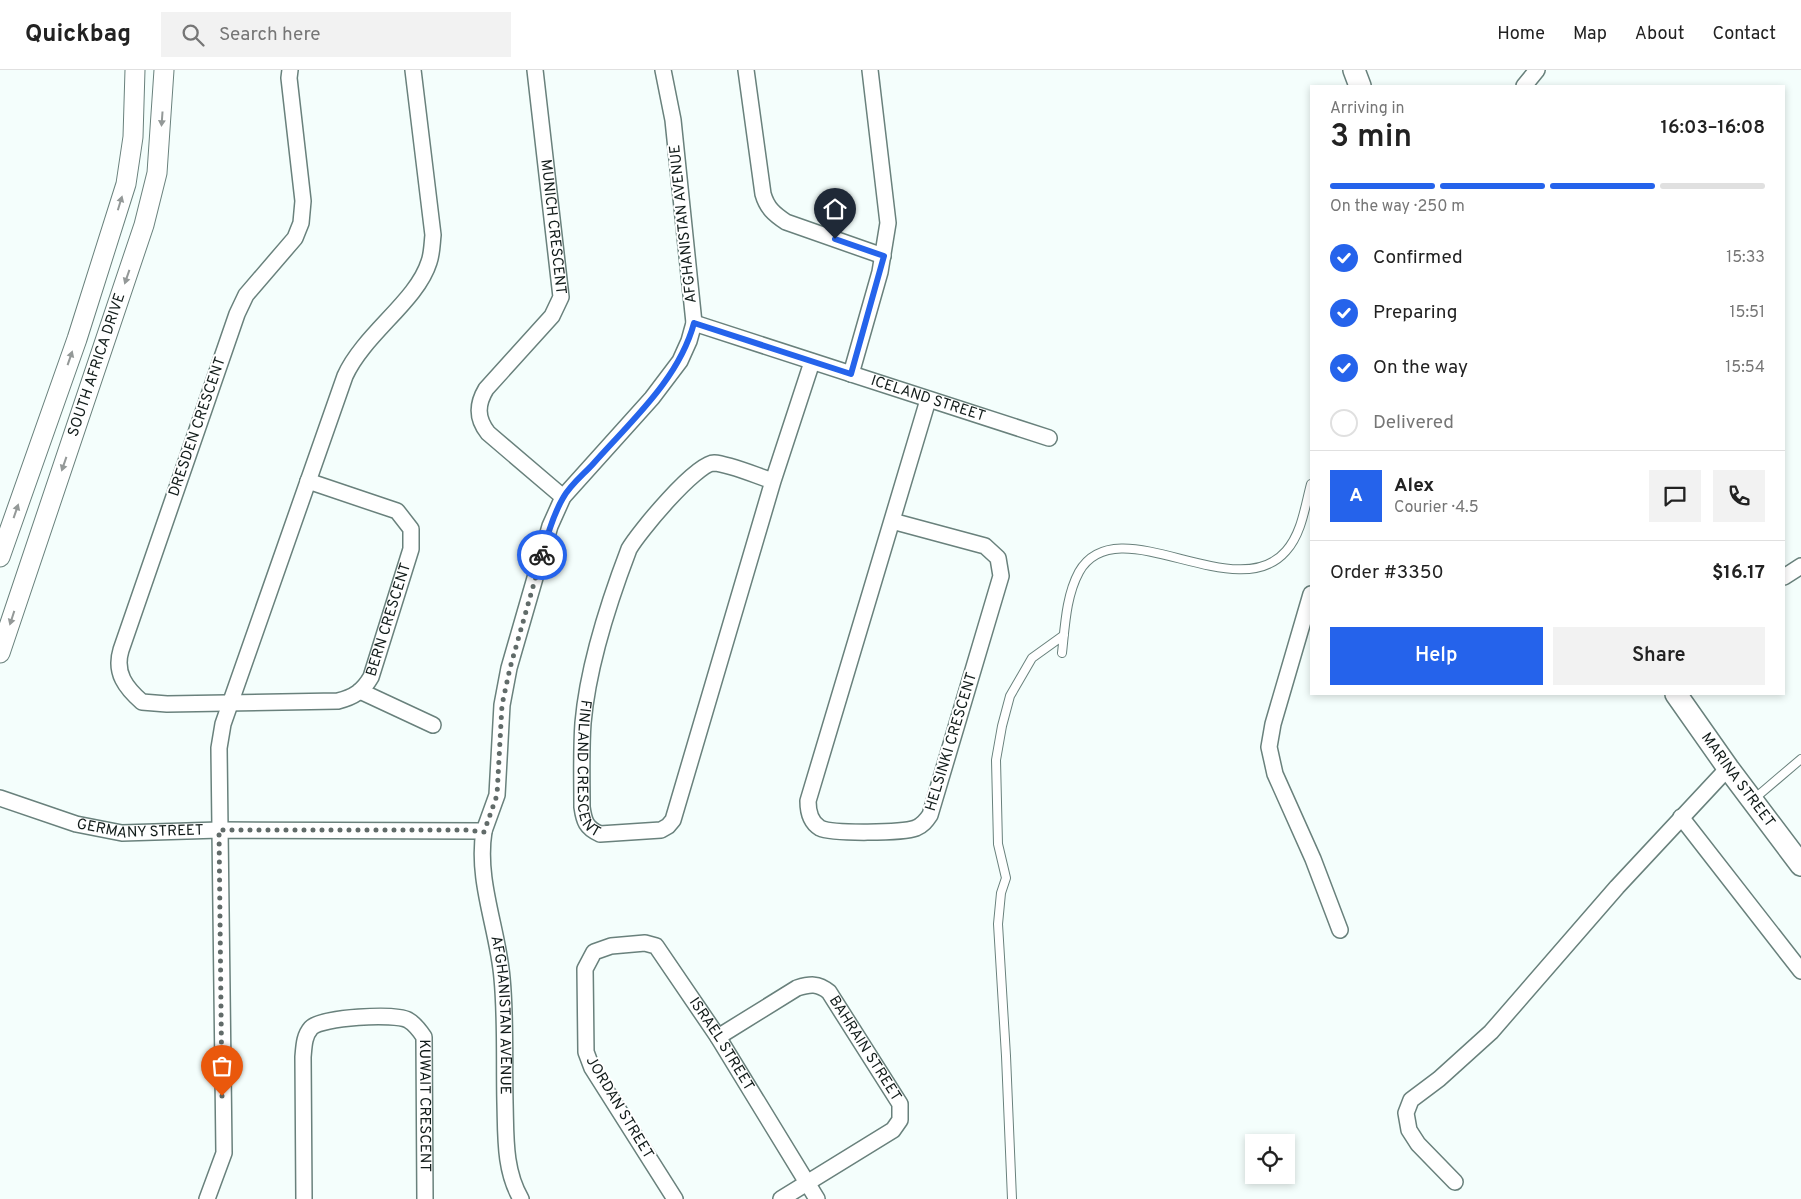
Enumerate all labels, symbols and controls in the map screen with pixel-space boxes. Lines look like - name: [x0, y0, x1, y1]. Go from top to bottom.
- search box: [161, 12, 511, 57]
- text: Quickbag: [25, 20, 131, 50]
- icon: search: [179, 21, 207, 49]
- text: Search here: [219, 23, 321, 47]
- text: Home: [1497, 23, 1545, 46]
- text: Map: [1573, 23, 1607, 46]
- text: About: [1635, 23, 1684, 46]
- text: Contact: [1712, 23, 1776, 46]
- text: Arriving in: [1330, 99, 1405, 119]
- one-way arrow: [158, 111, 166, 127]
- text: 16:03–16:08: [1660, 116, 1765, 140]
- text: 3 min: [1330, 118, 1412, 158]
- street label: AFGHANISTAN AVENUE: [666, 144, 702, 304]
- street label: MUNICH CRESCENT: [536, 158, 570, 296]
- pin: [814, 188, 856, 239]
- icon: home: [821, 195, 849, 223]
- one-way arrow: [117, 196, 124, 211]
- text: On the way · 250 m: [1330, 197, 1465, 217]
- icon: check: [1330, 244, 1358, 272]
- text: Confirmed: [1373, 246, 1463, 270]
- text: 15:33: [1726, 248, 1765, 268]
- one-way arrow: [123, 269, 130, 284]
- street label: SOUTH AFRICA DRIVE: [64, 291, 130, 439]
- icon: check: [1330, 299, 1358, 327]
- text: Preparing: [1373, 301, 1457, 325]
- text: 15:51: [1730, 303, 1765, 323]
- one-way arrow: [66, 350, 74, 365]
- icon: check: [1330, 354, 1358, 382]
- street label: DRESDEN CRESCENT: [165, 355, 231, 499]
- text: On the way: [1373, 356, 1468, 380]
- text: 15:54: [1725, 358, 1765, 378]
- street label: ICELAND STREET: [868, 371, 988, 426]
- text: Delivered: [1373, 411, 1454, 435]
- one-way arrow: [60, 457, 68, 472]
- button: chat: [1649, 470, 1701, 522]
- button: phone: [1713, 470, 1765, 522]
- text: Alex: [1394, 474, 1434, 498]
- text: A: [1349, 484, 1363, 508]
- text: Courier · 4.5: [1394, 498, 1479, 518]
- one-way arrow: [13, 504, 20, 519]
- courier: [517, 530, 567, 580]
- icon: bike: [528, 541, 556, 569]
- street label: BERN CRESCENT: [362, 561, 416, 679]
- text: Order #3350: [1330, 561, 1444, 585]
- text: $16.17: [1712, 561, 1765, 585]
- one-way arrow: [8, 610, 15, 625]
- button: Help: [1330, 627, 1543, 685]
- button: Share: [1553, 627, 1765, 685]
- street label: HELSINKI CRESCENT: [922, 670, 982, 814]
- street label: FINLAND CRESCENT: [572, 698, 604, 842]
- street label: MARINA STREET: [1697, 729, 1779, 831]
- street label: GERMANY STREET: [75, 815, 204, 843]
- street label: AFGHANISTAN AVENUE: [486, 934, 514, 1095]
- street label: BAHRAIN STREET: [824, 992, 905, 1105]
- street label: ISRAEL STREET: [684, 994, 758, 1094]
- street label: KUWAIT CRESCENT: [415, 1039, 434, 1172]
- pin: [201, 1045, 243, 1096]
- icon: bag: [208, 1052, 236, 1080]
- street label: JORDAN STREET: [581, 1053, 657, 1163]
- map controls: [1245, 1134, 1295, 1184]
- button: locate: [1245, 1134, 1295, 1184]

